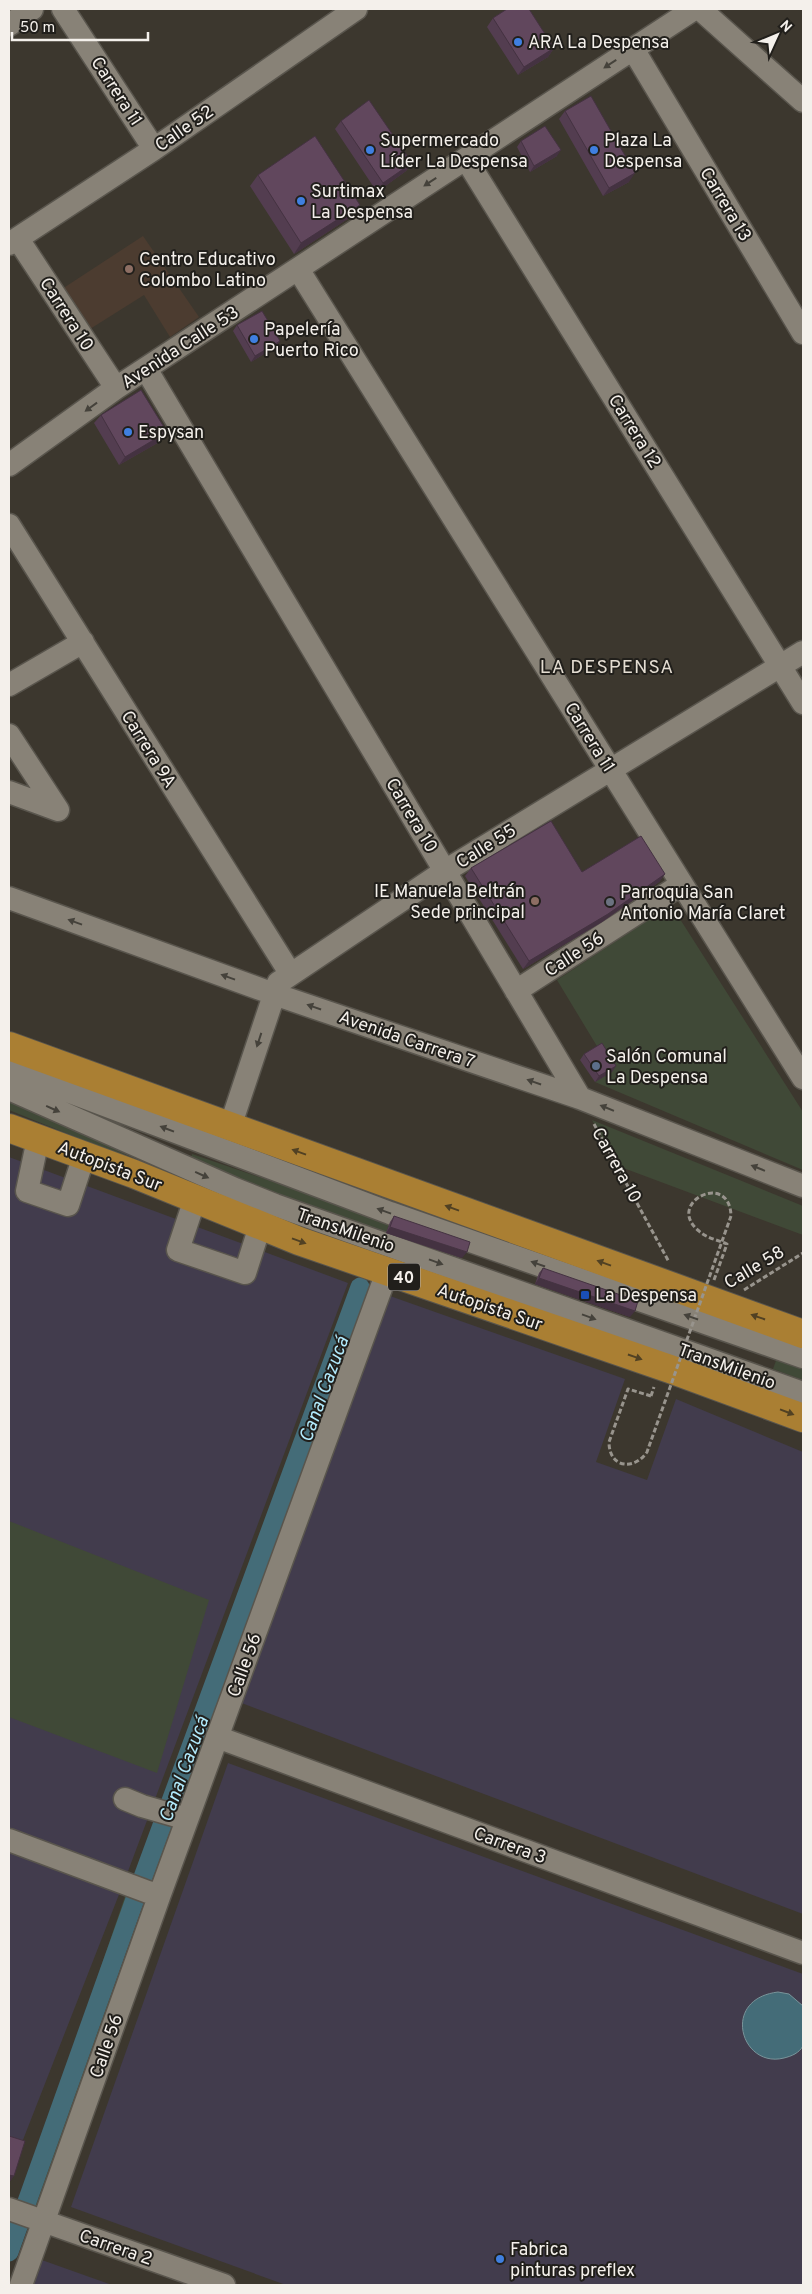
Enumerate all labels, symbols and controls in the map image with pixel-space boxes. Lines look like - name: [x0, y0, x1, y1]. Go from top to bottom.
- scale bar: [12, 10, 149, 42]
- north arrow: [752, 10, 802, 60]
- text: N: [776, 17, 795, 37]
- text: 50 m: [20, 19, 55, 38]
- place label: ARA La Despensa: [528, 32, 669, 55]
- marker: ARA La Despensa: [512, 36, 524, 48]
- street label: Carrera 11: [85, 53, 147, 131]
- one-way arrow: [604, 59, 617, 69]
- street label: Calle 52: [151, 101, 219, 158]
- place label: Supermercado Líder La Despensa: [380, 130, 528, 174]
- place label: Plaza La Despensa: [604, 130, 682, 174]
- marker: Supermercado Líder La Despensa: [364, 144, 376, 156]
- marker: Plaza La Despensa: [588, 144, 600, 156]
- street label: Carrera 13: [694, 163, 756, 246]
- one-way arrow: [424, 177, 437, 187]
- place label: Surtimax La Despensa: [311, 181, 413, 225]
- marker: Surtimax La Despensa: [295, 195, 307, 207]
- place label: Centro Educativo Colombo Latino: [139, 249, 276, 293]
- marker: Centro Educativo Colombo Latino: [123, 263, 135, 275]
- street label: Carrera 10: [33, 274, 98, 356]
- street label: Avenida Calle 53: [118, 302, 244, 395]
- place label: Papelería Puerto Rico: [264, 319, 359, 363]
- marker: Papelería Puerto Rico: [248, 333, 260, 345]
- street label: Carrera 12: [602, 391, 665, 473]
- one-way arrow: [84, 402, 97, 412]
- place label: Espysan: [138, 422, 204, 445]
- marker: Espysan: [122, 426, 134, 438]
- district label: LA DESPENSA: [540, 656, 674, 680]
- street label: Carrera 11: [558, 698, 619, 777]
- street label: Carrera 9A: [115, 707, 181, 793]
- street label: Carrera 10: [379, 774, 442, 857]
- street label: Calle 55: [452, 820, 521, 875]
- place label: IE Manuela Beltrán Sede principal: [374, 881, 525, 925]
- place label: Parroquia San Antonio María Claret: [620, 882, 785, 926]
- marker: IE Manuela Beltrán Sede principal: [529, 895, 541, 907]
- marker: Parroquia San Antonio María Claret: [604, 896, 616, 908]
- one-way arrow: [67, 918, 82, 926]
- street label: Calle 56: [541, 928, 609, 983]
- one-way arrow: [220, 973, 235, 981]
- one-way arrow: [306, 1003, 321, 1010]
- street label: Avenida Carrera 7: [335, 1006, 478, 1074]
- one-way arrow: [255, 1033, 263, 1048]
- place label: Salón Comunal La Despensa: [606, 1046, 727, 1090]
- marker: Salón Comunal La Despensa: [590, 1060, 602, 1072]
- one-way arrow: [526, 1078, 541, 1085]
- one-way arrow: [599, 1104, 614, 1112]
- one-way arrow: [46, 1105, 60, 1113]
- street label: Carrera 10: [585, 1124, 646, 1208]
- one-way arrow: [159, 1125, 174, 1133]
- street label: Autopista Sur: [54, 1137, 165, 1198]
- one-way arrow: [291, 1148, 306, 1156]
- one-way arrow: [750, 1164, 765, 1172]
- one-way arrow: [195, 1171, 209, 1179]
- street label: TransMilenio: [293, 1204, 398, 1259]
- one-way arrow: [444, 1204, 459, 1211]
- one-way arrow: [376, 1207, 391, 1215]
- one-way arrow: [292, 1237, 307, 1245]
- street label: Calle 58: [720, 1241, 789, 1295]
- one-way arrow: [429, 1258, 444, 1266]
- one-way arrow: [597, 1259, 612, 1266]
- one-way arrow: [530, 1260, 545, 1268]
- road number: 40: [388, 1264, 420, 1290]
- street label: Autopista Sur: [434, 1280, 545, 1337]
- place label: La Despensa: [595, 1285, 697, 1308]
- marker: La Despensa: [579, 1289, 591, 1301]
- one-way arrow: [582, 1313, 597, 1321]
- one-way arrow: [684, 1313, 699, 1320]
- one-way arrow: [750, 1313, 765, 1320]
- water label: Canal Cazucá: [295, 1331, 356, 1446]
- street label: TransMilenio: [675, 1339, 778, 1396]
- one-way arrow: [627, 1353, 642, 1361]
- one-way arrow: [780, 1408, 795, 1416]
- street label: Calle 56: [223, 1630, 268, 1701]
- water label: Canal Cazucá: [155, 1711, 216, 1826]
- street label: Carrera 3: [470, 1823, 549, 1870]
- street label: Calle 56: [86, 2011, 129, 2082]
- street label: Carrera 2: [76, 2225, 155, 2272]
- place label: Fabrica pinturas preflex: [510, 2239, 635, 2283]
- marker: Fabrica pinturas preflex: [494, 2253, 506, 2265]

